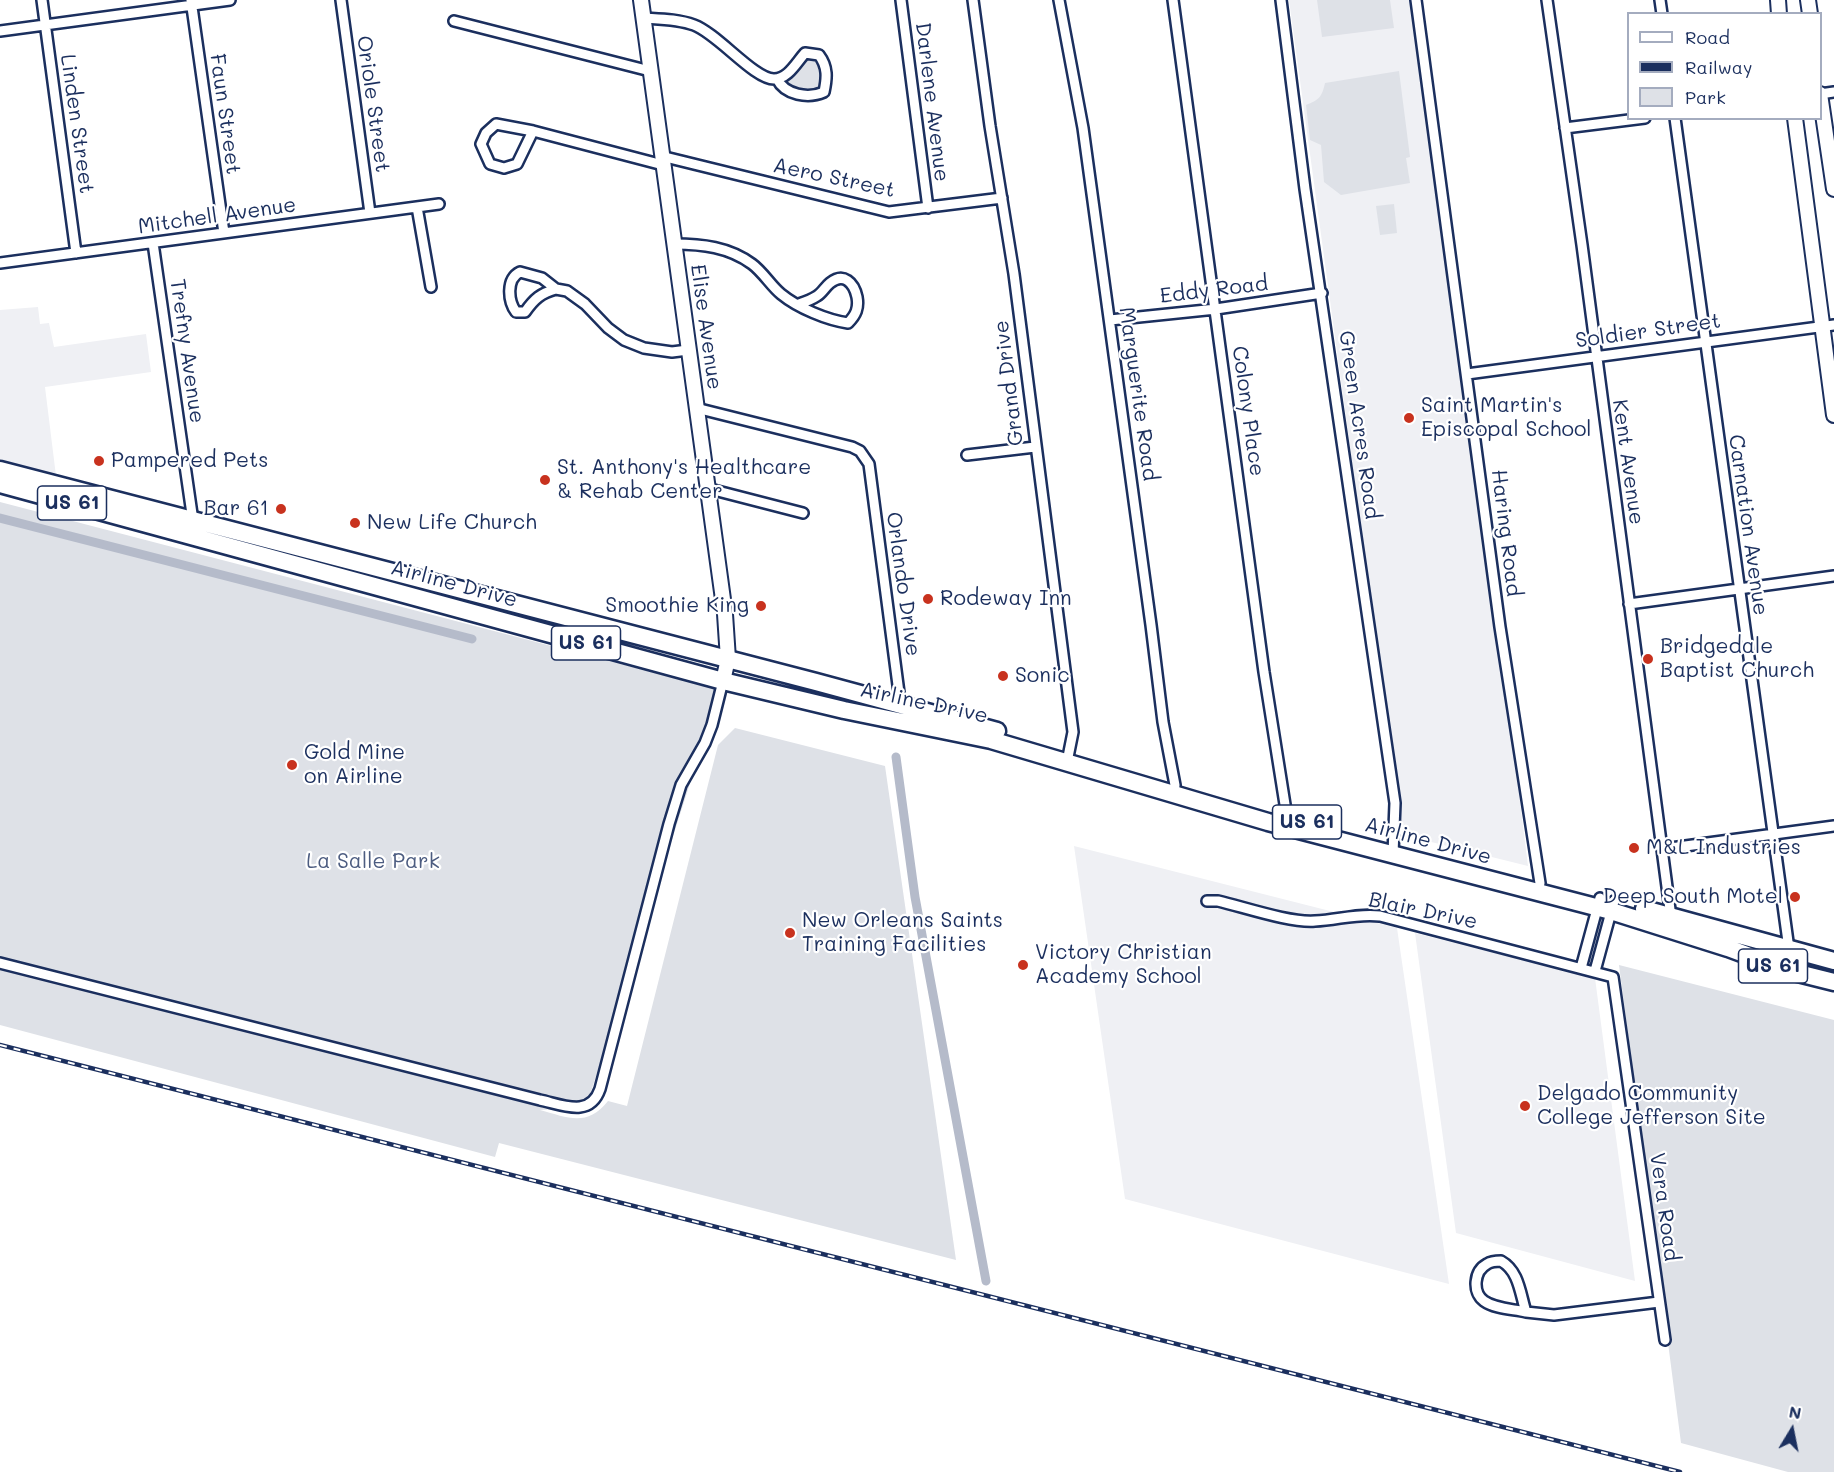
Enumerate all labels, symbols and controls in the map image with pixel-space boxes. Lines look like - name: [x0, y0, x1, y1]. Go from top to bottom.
- legend: [1627, 12, 1822, 120]
- street label: Darlene Avenue: [910, 21, 954, 183]
- text: Road: [1685, 25, 1730, 49]
- street label: Oriole Street: [351, 34, 395, 174]
- street label: Faun Street: [204, 52, 246, 176]
- street label: Linden Street: [55, 53, 99, 195]
- text: Railway: [1685, 55, 1752, 79]
- text: Park: [1685, 85, 1726, 109]
- street label: Aero Street: [771, 153, 897, 203]
- street label: Mitchell Avenue: [136, 192, 298, 240]
- street label: Elise Avenue: [685, 263, 727, 391]
- street label: Eddy Road: [1159, 271, 1269, 309]
- street label: Trefny Avenue: [164, 277, 210, 425]
- street label: Marguerite Road: [1113, 305, 1163, 483]
- street label: Soldier Street: [1574, 308, 1722, 354]
- street label: Grand Drive: [989, 319, 1029, 447]
- street label: Green Acres Road: [1333, 329, 1385, 521]
- street label: Colony Place: [1226, 344, 1270, 478]
- place label: Saint Martin's Episcopal School: [1421, 393, 1592, 443]
- street label: Kent Avenue: [1607, 398, 1649, 526]
- marker: Saint Martin's Episcopal School: [1402, 411, 1416, 425]
- street label: Carnation Avenue: [1723, 433, 1773, 617]
- place label: Pampered Pets: [111, 448, 268, 474]
- marker: Pampered Pets: [92, 454, 106, 468]
- place label: St. Anthony's Healthcare & Rehab Center: [557, 455, 811, 505]
- street label: Haring Road: [1486, 468, 1526, 598]
- marker: St. Anthony's Healthcare & Rehab Center: [538, 473, 552, 487]
- road number: US 61: [38, 486, 106, 520]
- place label: Bar 61: [204, 496, 269, 522]
- marker: Bar 61: [274, 502, 288, 516]
- place label: New Life Church: [367, 510, 537, 536]
- street label: Orlando Drive: [880, 510, 926, 658]
- marker: New Life Church: [348, 516, 362, 530]
- street label: Airline Drive: [388, 555, 520, 613]
- place label: Rodeway Inn: [940, 586, 1072, 612]
- marker: Rodeway Inn: [921, 592, 935, 606]
- place label: Smoothie King: [605, 593, 749, 619]
- marker: Smoothie King: [754, 599, 768, 613]
- road number: US 61: [552, 626, 620, 660]
- place label: Bridgedale Baptist Church: [1660, 634, 1814, 684]
- marker: Bridgedale Baptist Church: [1641, 652, 1655, 666]
- place label: Sonic: [1015, 663, 1070, 689]
- marker: Sonic: [996, 669, 1010, 683]
- street label: Airline Drive: [858, 677, 990, 729]
- place label: Gold Mine on Airline: [304, 740, 405, 790]
- marker: Gold Mine on Airline: [285, 758, 299, 772]
- road number: US 61: [1272, 805, 1342, 839]
- street label: Airline Drive: [1362, 812, 1494, 870]
- place label: M&L Industries: [1646, 835, 1801, 861]
- marker: M&L Industries: [1627, 841, 1641, 855]
- park label: La Salle Park: [306, 849, 440, 875]
- place label: Deep South Motel: [1603, 884, 1783, 910]
- street label: Blair Drive: [1366, 887, 1480, 935]
- marker: Deep South Motel: [1788, 890, 1802, 904]
- place label: New Orleans Saints Training Facilities: [802, 908, 1003, 958]
- marker: New Orleans Saints Training Facilities: [783, 926, 797, 940]
- place label: Victory Christian Academy School: [1035, 940, 1212, 990]
- road number: US 61: [1738, 949, 1808, 983]
- marker: Victory Christian Academy School: [1016, 958, 1030, 972]
- place label: Delgado Community College Jefferson Site: [1537, 1081, 1766, 1131]
- marker: Delgado Community College Jefferson Site: [1518, 1099, 1532, 1113]
- street label: Vera Road: [1644, 1151, 1684, 1263]
- north arrow: [1762, 1400, 1822, 1460]
- text: N: [1787, 1400, 1803, 1423]

